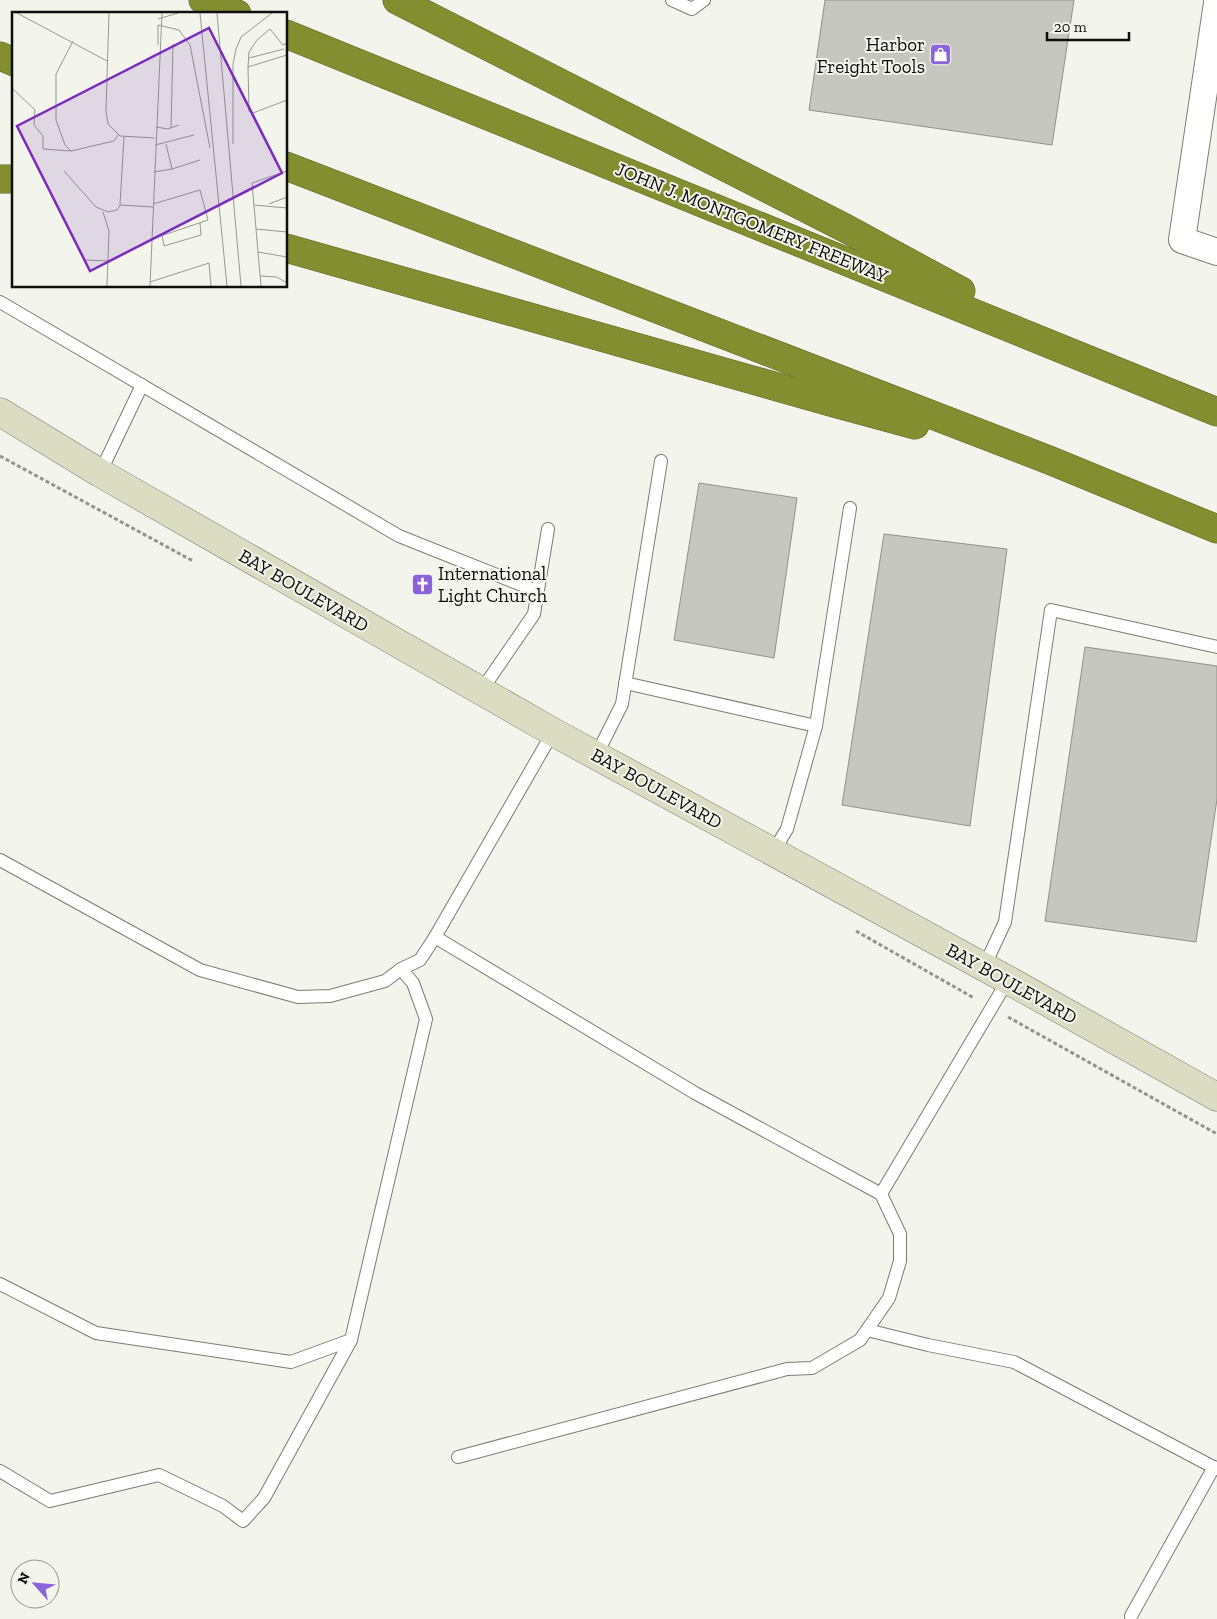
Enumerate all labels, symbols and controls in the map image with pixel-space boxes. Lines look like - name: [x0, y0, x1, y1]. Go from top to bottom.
- scale bar: [1047, 10, 1130, 42]
- inset map: [12, 12, 288, 288]
- text: 20 m: [1054, 18, 1087, 36]
- place label: Harbor Freight Tools: [817, 33, 925, 78]
- shop icon: Harbor Freight Tools: [929, 43, 953, 67]
- street label: JOHN J. MONTGOMERY FREEWAY: [612, 157, 892, 288]
- street label: BAY BOULEVARD: [235, 544, 373, 637]
- place label: International Light Church: [438, 562, 547, 607]
- church icon: International Light Church: [410, 572, 434, 596]
- street label: BAY BOULEVARD: [587, 743, 726, 834]
- street label: BAY BOULEVARD: [942, 938, 1081, 1029]
- north arrow: [10, 1559, 60, 1609]
- text: N: [14, 1569, 34, 1587]

